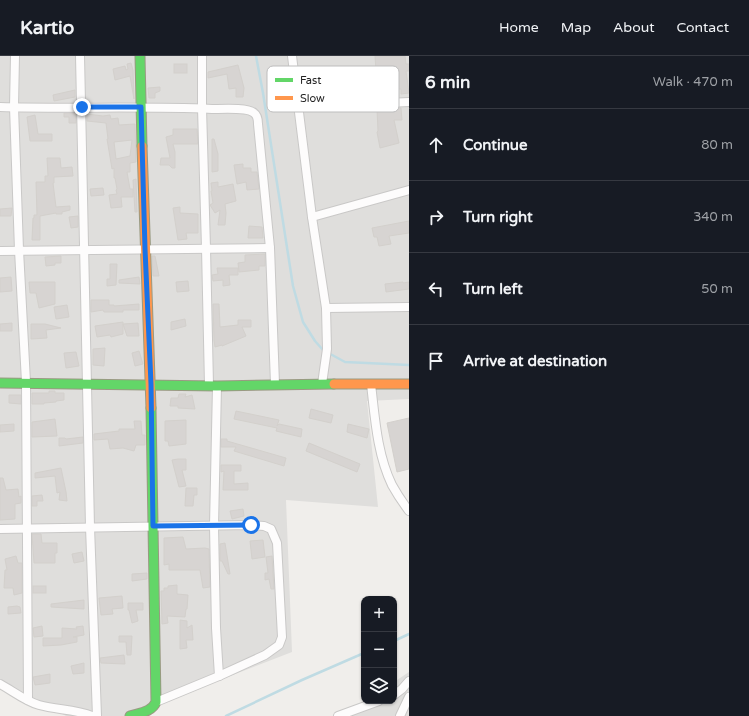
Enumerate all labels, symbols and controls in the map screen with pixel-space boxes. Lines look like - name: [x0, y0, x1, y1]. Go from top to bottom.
- text: Kartio: [20, 17, 74, 39]
- text: Home: [499, 19, 539, 36]
- text: Map: [561, 19, 591, 36]
- text: About: [613, 19, 655, 36]
- text: Contact: [677, 19, 729, 36]
- legend: [267, 66, 399, 112]
- text: 6 min: [425, 72, 470, 93]
- text: Fast: [300, 74, 321, 87]
- text: Walk · 470 m: [653, 74, 733, 90]
- text: Slow: [300, 92, 325, 105]
- route end: [73, 98, 91, 116]
- icon: ahead: [425, 134, 447, 156]
- text: Continue: [463, 136, 527, 154]
- text: 80 m: [701, 137, 733, 153]
- icon: right: [425, 206, 447, 228]
- text: Turn right: [463, 208, 533, 226]
- text: 340 m: [693, 209, 733, 225]
- icon: left: [425, 278, 447, 300]
- text: Turn left: [463, 280, 523, 298]
- text: 50 m: [701, 281, 733, 297]
- icon: arrive: [425, 350, 447, 372]
- text: Arrive at destination: [463, 352, 607, 370]
- route start: [242, 516, 260, 534]
- map controls: [361, 596, 397, 704]
- button: +: [361, 596, 397, 632]
- button: −: [361, 632, 397, 668]
- button: layers: [361, 668, 397, 704]

